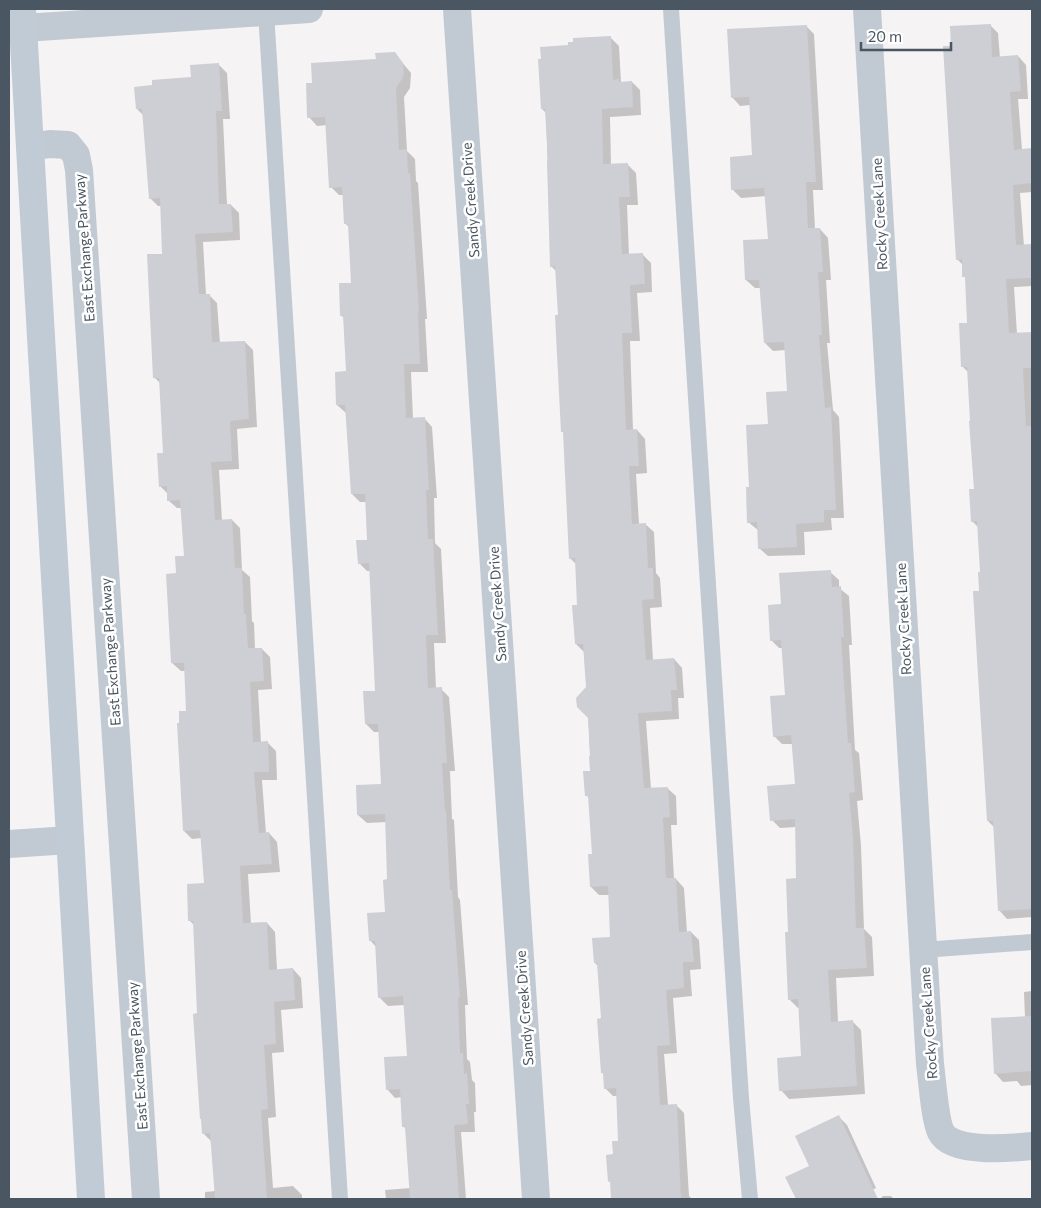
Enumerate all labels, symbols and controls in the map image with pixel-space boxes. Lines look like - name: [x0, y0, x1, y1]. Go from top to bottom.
- scale bar: [861, 20, 951, 52]
- text: 20 m: [868, 27, 902, 45]
- street label: Sandy Creek Drive: [457, 142, 483, 258]
- street label: Rocky Creek Lane: [868, 157, 890, 271]
- street label: East Exchange Parkway: [70, 173, 98, 323]
- street label: Sandy Creek Drive: [484, 546, 510, 662]
- street label: Rocky Creek Lane: [892, 562, 914, 676]
- street label: East Exchange Parkway: [96, 577, 124, 727]
- street label: Sandy Creek Drive: [511, 950, 537, 1066]
- street label: Rocky Creek Lane: [916, 966, 940, 1080]
- street label: East Exchange Parkway: [123, 981, 151, 1131]

